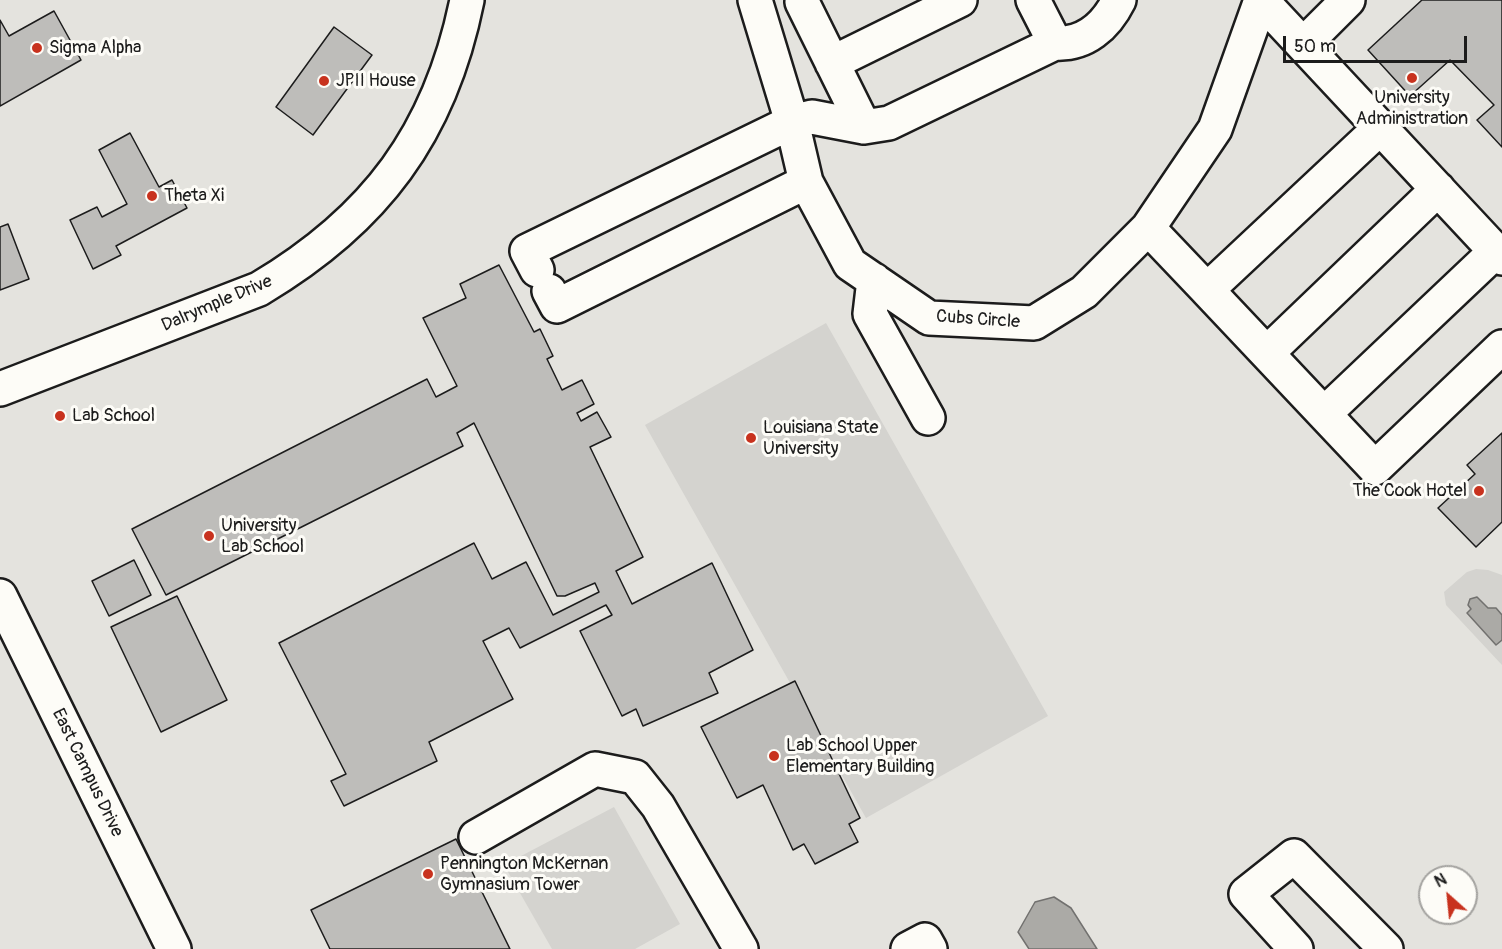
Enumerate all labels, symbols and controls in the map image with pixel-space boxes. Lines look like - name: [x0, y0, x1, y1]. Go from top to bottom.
- scale bar: [1286, 24, 1470, 62]
- text: 50 m: [1294, 35, 1336, 58]
- place label: Sigma Alpha: [49, 37, 141, 59]
- marker: Sigma Alpha: [30, 41, 44, 55]
- place label: JPII House: [336, 70, 416, 92]
- marker: University Administration: [1405, 71, 1419, 85]
- marker: JPII House: [317, 74, 331, 88]
- place label: University Administration: [1356, 87, 1468, 130]
- place label: Theta Xi: [164, 185, 224, 207]
- marker: Theta Xi: [145, 189, 159, 203]
- street label: Dalrymple Drive: [158, 271, 276, 337]
- street label: Cubs Circle: [935, 306, 1021, 334]
- place label: Lab School: [72, 405, 155, 427]
- marker: Lab School: [53, 409, 67, 423]
- place label: Louisiana State University: [763, 417, 878, 460]
- marker: Louisiana State University: [744, 431, 758, 445]
- place label: The Cook Hotel: [1352, 480, 1467, 502]
- marker: The Cook Hotel: [1472, 484, 1486, 498]
- place label: University Lab School: [221, 515, 304, 558]
- marker: University Lab School: [202, 529, 216, 543]
- street label: East Campus Drive: [47, 705, 127, 841]
- place label: Lab School Upper Elementary Building: [786, 735, 934, 777]
- marker: Lab School Upper Elementary Building: [767, 749, 781, 763]
- place label: Pennington McKernan Gymnasium Tower: [440, 853, 608, 896]
- north arrow: [1418, 865, 1478, 925]
- marker: Pennington McKernan Gymnasium Tower: [421, 867, 435, 881]
- text: N: [1431, 869, 1450, 892]

